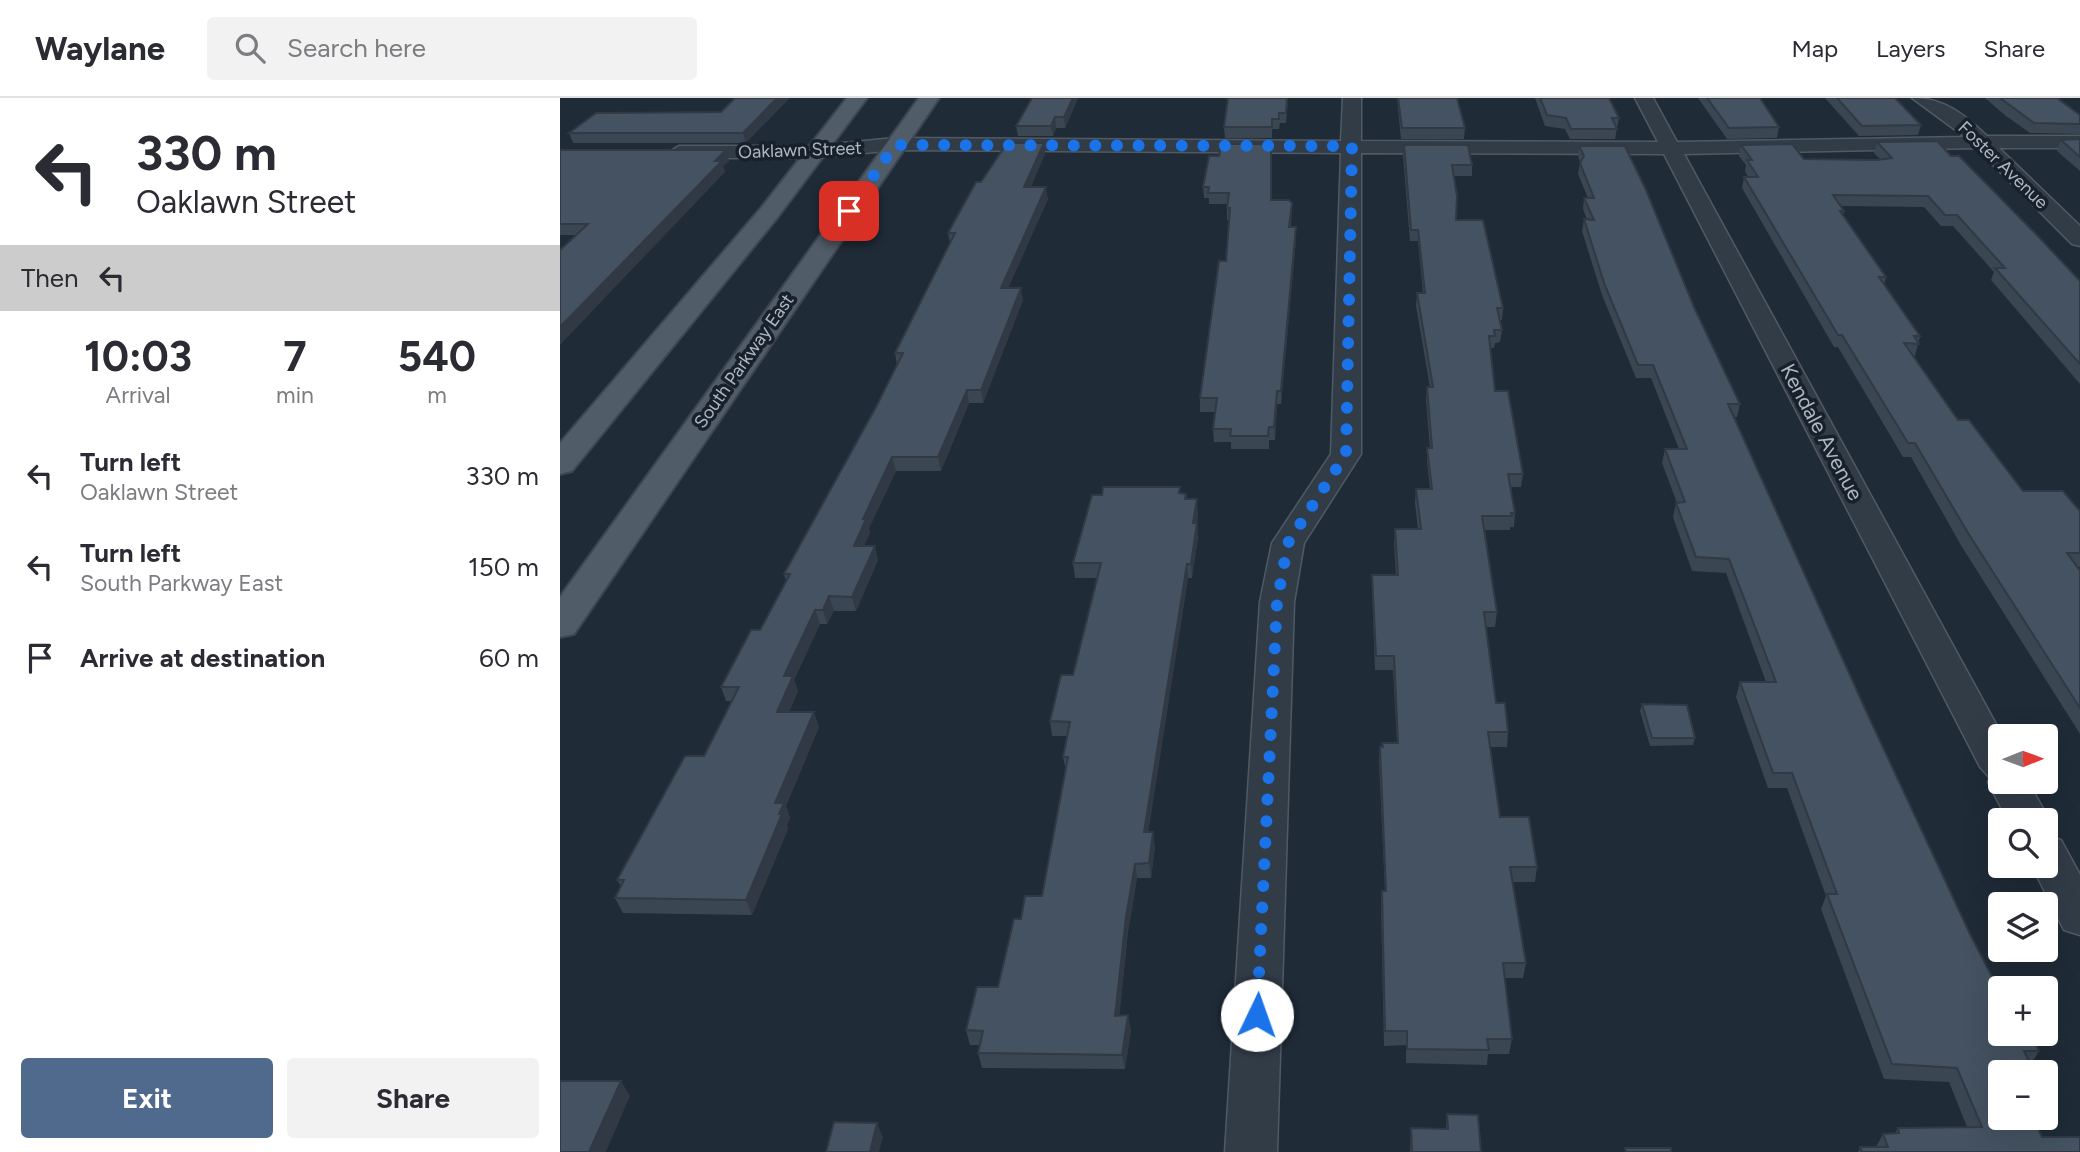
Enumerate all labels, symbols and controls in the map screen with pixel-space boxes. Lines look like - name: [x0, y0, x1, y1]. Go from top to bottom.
- search box: [207, 17, 697, 80]
- text: Waylane: [35, 29, 165, 68]
- icon: search: [231, 29, 269, 67]
- text: Search here: [287, 32, 426, 64]
- text: Map: [1791, 34, 1838, 63]
- text: Layers: [1876, 34, 1945, 63]
- text: Share: [1983, 34, 2045, 63]
- street label: Foster Avenue: [1953, 117, 2053, 213]
- text: 330 m: [136, 123, 277, 182]
- icon: left: [21, 126, 112, 217]
- street label: Oaklawn Street: [738, 137, 862, 163]
- pin: [819, 181, 879, 241]
- text: Oaklawn Street: [136, 183, 356, 221]
- icon: arrive: [830, 192, 868, 230]
- icon: left: [93, 259, 131, 297]
- text: Then: [21, 262, 79, 294]
- street label: South Parkway East: [689, 289, 799, 432]
- text: 10:03: [84, 331, 192, 382]
- text: 7: [283, 331, 307, 382]
- text: 540: [398, 331, 476, 382]
- street label: Kendale Avenue: [1775, 359, 1869, 505]
- text: Arrival: [106, 381, 171, 409]
- text: min: [276, 381, 314, 409]
- text: m: [427, 381, 447, 409]
- text: Turn left: [80, 446, 181, 478]
- icon: left: [21, 457, 59, 495]
- text: 330 m: [465, 460, 539, 492]
- text: Oaklawn Street: [80, 478, 238, 506]
- text: Turn left: [80, 537, 181, 569]
- icon: left: [21, 548, 59, 586]
- text: 150 m: [468, 551, 539, 583]
- text: South Parkway East: [80, 569, 283, 597]
- icon: arrive: [21, 639, 59, 677]
- text: Arrive at destination: [80, 642, 325, 674]
- text: 60 m: [479, 642, 539, 674]
- north arrow: [1988, 724, 2058, 794]
- map controls: [1988, 724, 2058, 1130]
- button: search: [1988, 808, 2058, 878]
- button: layers: [1988, 892, 2058, 962]
- button: +: [1988, 976, 2058, 1046]
- position arrow: [1220, 978, 1294, 1052]
- button: Exit: [21, 1058, 273, 1138]
- button: Share: [287, 1058, 539, 1138]
- button: −: [1988, 1060, 2058, 1130]

